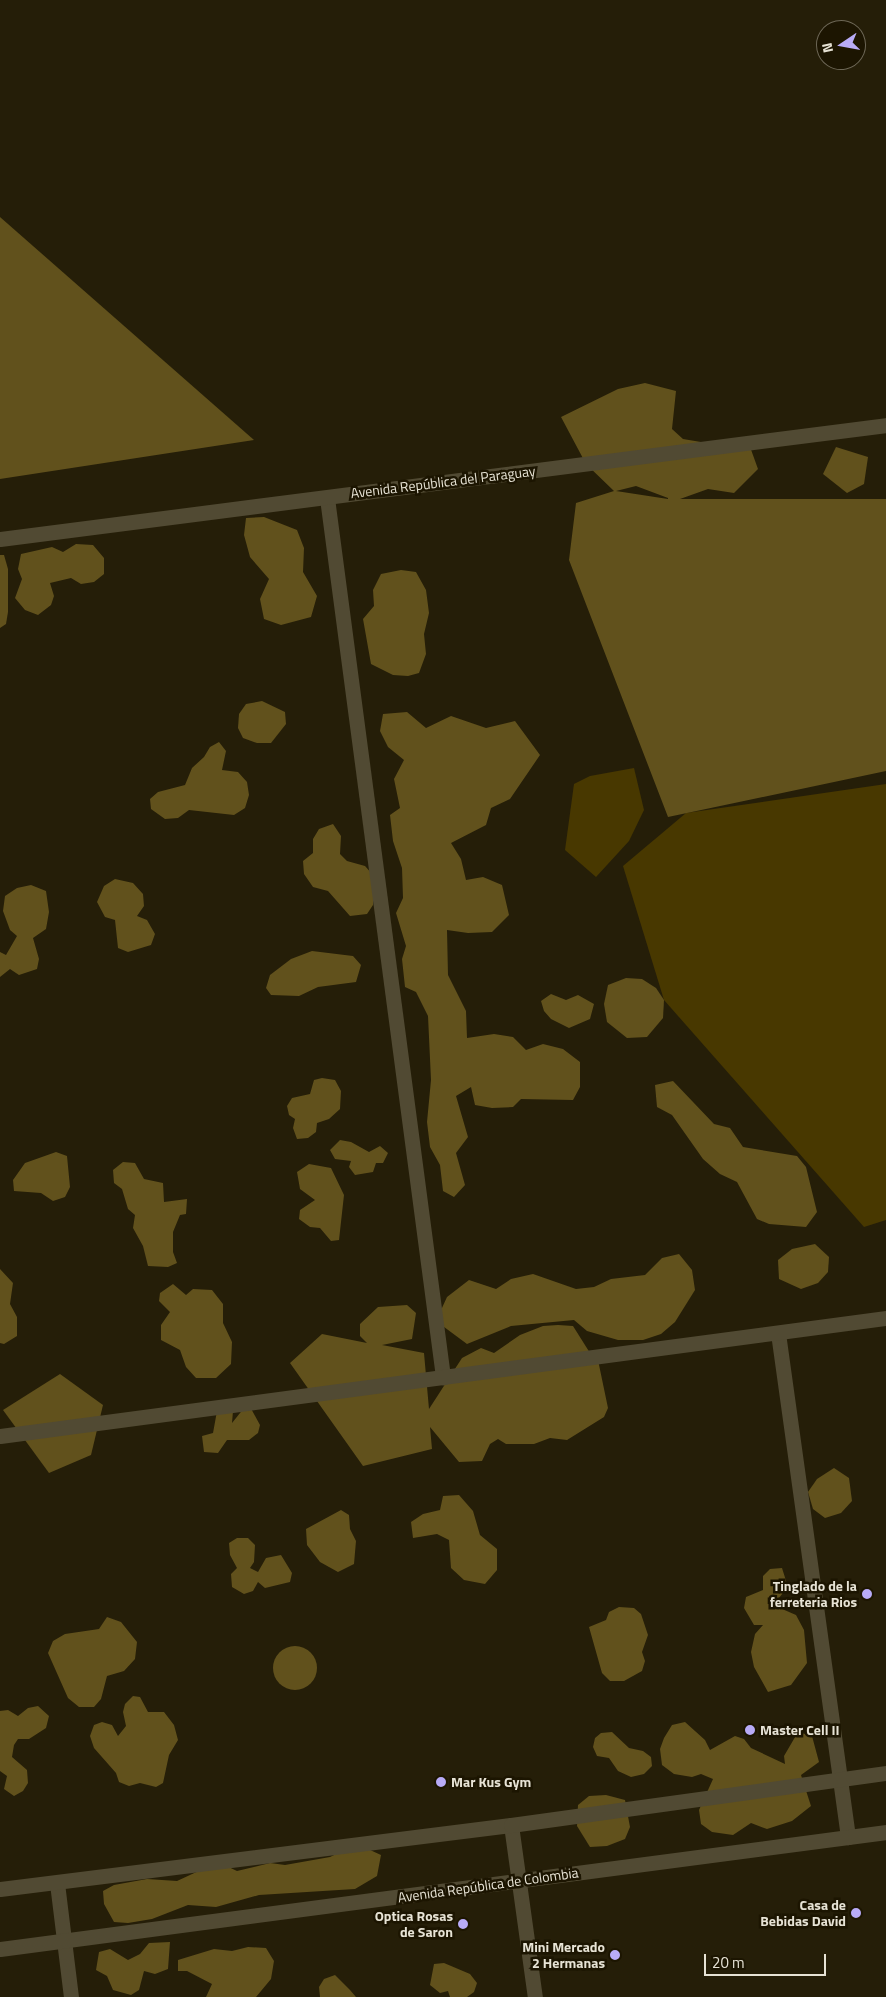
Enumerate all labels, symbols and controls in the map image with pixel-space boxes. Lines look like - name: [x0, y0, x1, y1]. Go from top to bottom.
- north arrow: [816, 20, 866, 70]
- text: N: [816, 41, 838, 55]
- street label: Avenida República del Paraguay: [350, 462, 536, 502]
- place label: Tinglado de la ferreteria Rios: [770, 1578, 857, 1610]
- marker: Tinglado de la ferreteria Rios: [861, 1588, 873, 1600]
- place label: Master Cell II: [760, 1722, 840, 1738]
- marker: Master Cell II: [744, 1724, 756, 1736]
- place label: Mar Kus Gym: [451, 1774, 531, 1790]
- marker: Mar Kus Gym: [435, 1776, 447, 1788]
- street label: Avenida República de Colombia: [397, 1864, 579, 1906]
- place label: Casa de Bebidas David: [760, 1897, 846, 1930]
- marker: Casa de Bebidas David: [850, 1907, 862, 1919]
- place label: Optica Rosas de Saron: [375, 1908, 453, 1940]
- marker: Optica Rosas de Saron: [457, 1918, 469, 1930]
- place label: Mini Mercado 2 Hermanas: [522, 1939, 605, 1971]
- scale bar: [706, 1944, 828, 1976]
- marker: Mini Mercado 2 Hermanas: [609, 1949, 621, 1961]
- text: 20 m: [712, 1951, 745, 1974]

